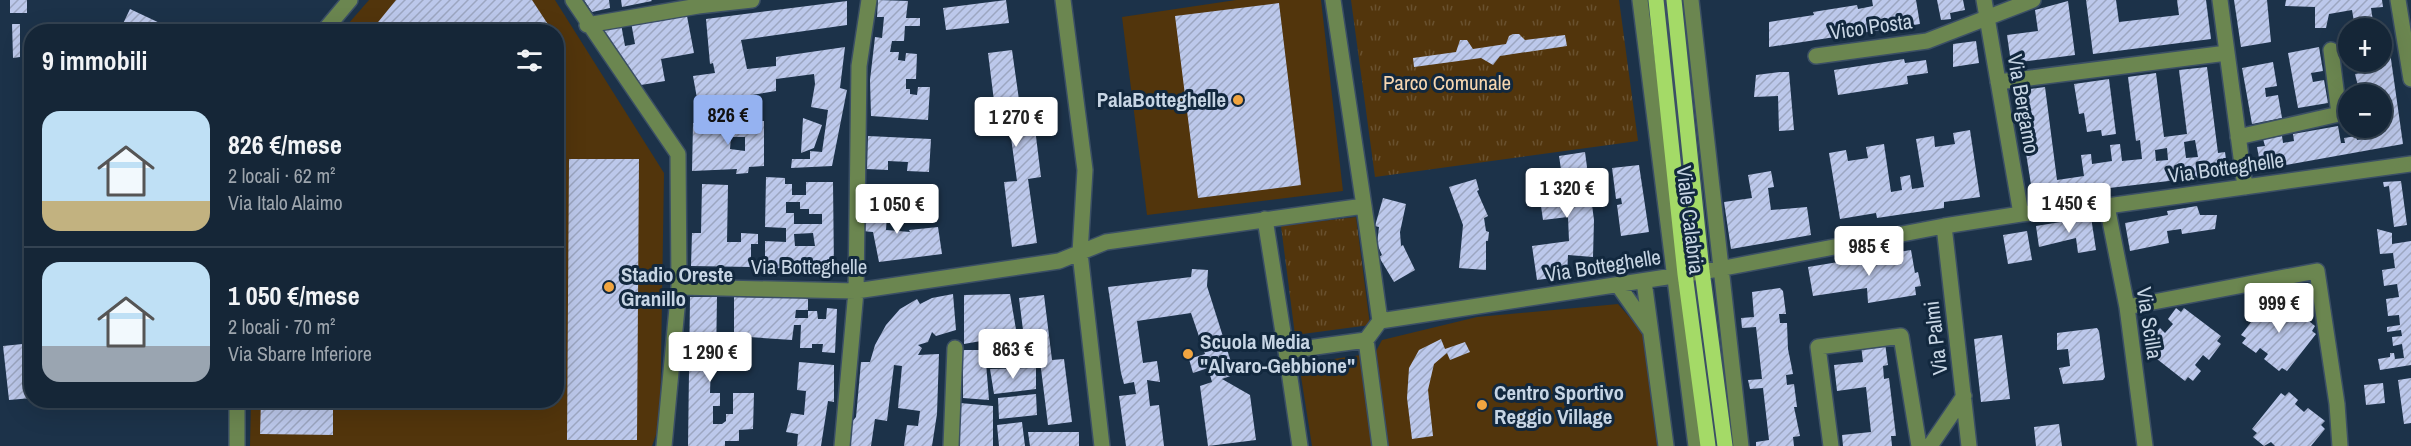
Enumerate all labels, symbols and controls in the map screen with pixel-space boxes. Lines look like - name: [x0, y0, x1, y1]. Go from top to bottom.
- street label: Vico Posta: [1828, 6, 1914, 47]
- map controls: [2338, 18, 2392, 138]
- button: +: [2338, 18, 2392, 72]
- text: 9 immobili: [42, 43, 147, 78]
- icon: filters: [513, 44, 546, 77]
- street label: Via Bergamo: [2001, 52, 2046, 156]
- park label: Parco Comunale: [1383, 68, 1511, 97]
- button: −: [2338, 84, 2392, 138]
- place label: PalaBotteghelle: [1097, 85, 1226, 114]
- marker: PalaBotteghelle: [1231, 93, 1245, 107]
- pin: 826 €: [686, 95, 770, 146]
- pin: 1 270 €: [961, 97, 1071, 148]
- text: 826 €: [707, 101, 749, 128]
- text: 1 270 €: [989, 103, 1043, 130]
- text: 826 €/mese: [228, 127, 342, 162]
- icon: home: [90, 135, 162, 207]
- street label: Via Botteghelle: [2166, 145, 2286, 190]
- text: 2 locali · 62 m²: [228, 162, 336, 189]
- street label: Viale Calabria: [1669, 164, 1712, 276]
- pin: 1 320 €: [1512, 168, 1622, 219]
- text: 1 320 €: [1540, 174, 1594, 201]
- pin: 1 450 €: [2014, 183, 2124, 234]
- pin: 1 050 €: [842, 184, 952, 235]
- text: Via Italo Alaimo: [228, 189, 343, 216]
- text: 1 450 €: [2042, 189, 2096, 216]
- text: 1 050 €: [870, 190, 924, 217]
- pin: 985 €: [1827, 226, 1911, 277]
- text: 985 €: [1848, 232, 1890, 259]
- street label: Via Botteghelle: [1543, 242, 1663, 289]
- street label: Via Botteghelle: [751, 252, 867, 281]
- place label: Stadio Oreste Granillo: [621, 260, 733, 313]
- text: 1 050 €/mese: [228, 278, 360, 313]
- marker: Stadio Oreste Granillo: [602, 280, 616, 294]
- pin: 999 €: [2237, 283, 2321, 334]
- street label: Via Scilla: [2130, 285, 2170, 361]
- icon: home: [90, 286, 162, 358]
- text: 999 €: [2258, 289, 2300, 316]
- street label: Via Palmi: [1917, 299, 1954, 377]
- text: 2 locali · 70 m²: [228, 313, 336, 340]
- place label: Scuola Media "Alvaro-Gebbione": [1200, 327, 1355, 380]
- pin: 863 €: [971, 329, 1055, 380]
- pin: 1 290 €: [655, 332, 765, 383]
- text: 863 €: [992, 335, 1034, 362]
- text: 1 290 €: [683, 338, 737, 365]
- text: Via Sbarre Inferiore: [228, 340, 372, 367]
- marker: Scuola Media "Alvaro-Gebbione": [1181, 347, 1195, 361]
- place label: Centro Sportivo Reggio Village: [1494, 378, 1624, 431]
- marker: Centro Sportivo Reggio Village: [1475, 398, 1489, 412]

